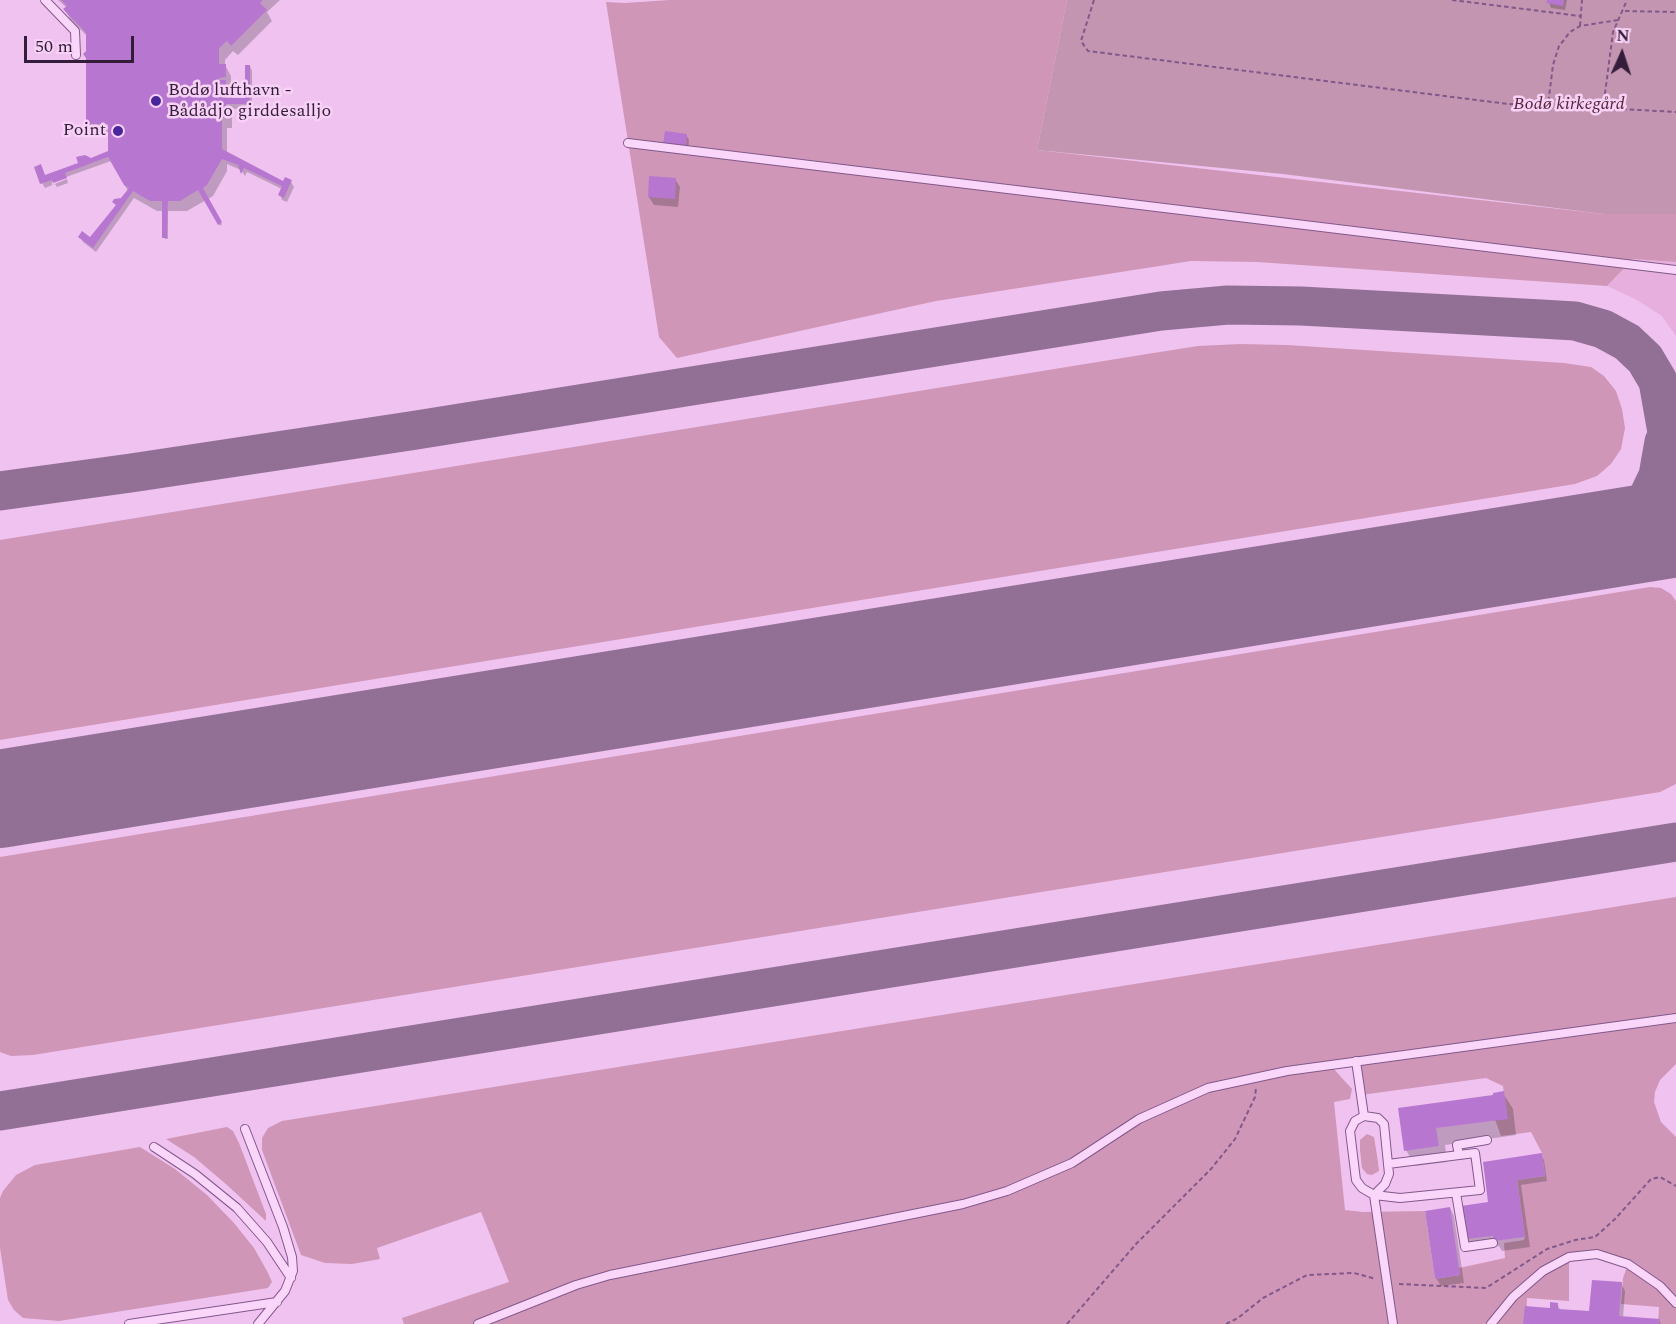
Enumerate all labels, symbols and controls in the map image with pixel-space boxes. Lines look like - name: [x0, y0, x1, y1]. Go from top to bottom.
- scale bar: [27, 24, 136, 62]
- north arrow: [1592, 24, 1652, 84]
- text: N: [1616, 24, 1630, 48]
- text: 50 m: [35, 33, 73, 60]
- place label: Bodø lufthavn - Bådådjo girddesalljo: [168, 80, 331, 122]
- marker: Bodø lufthavn - Bådådjo girddesalljo: [149, 94, 163, 108]
- park label: Bodø kirkegård: [1513, 94, 1625, 116]
- place label: Point: [63, 120, 106, 142]
- marker: Point: [111, 124, 125, 138]

